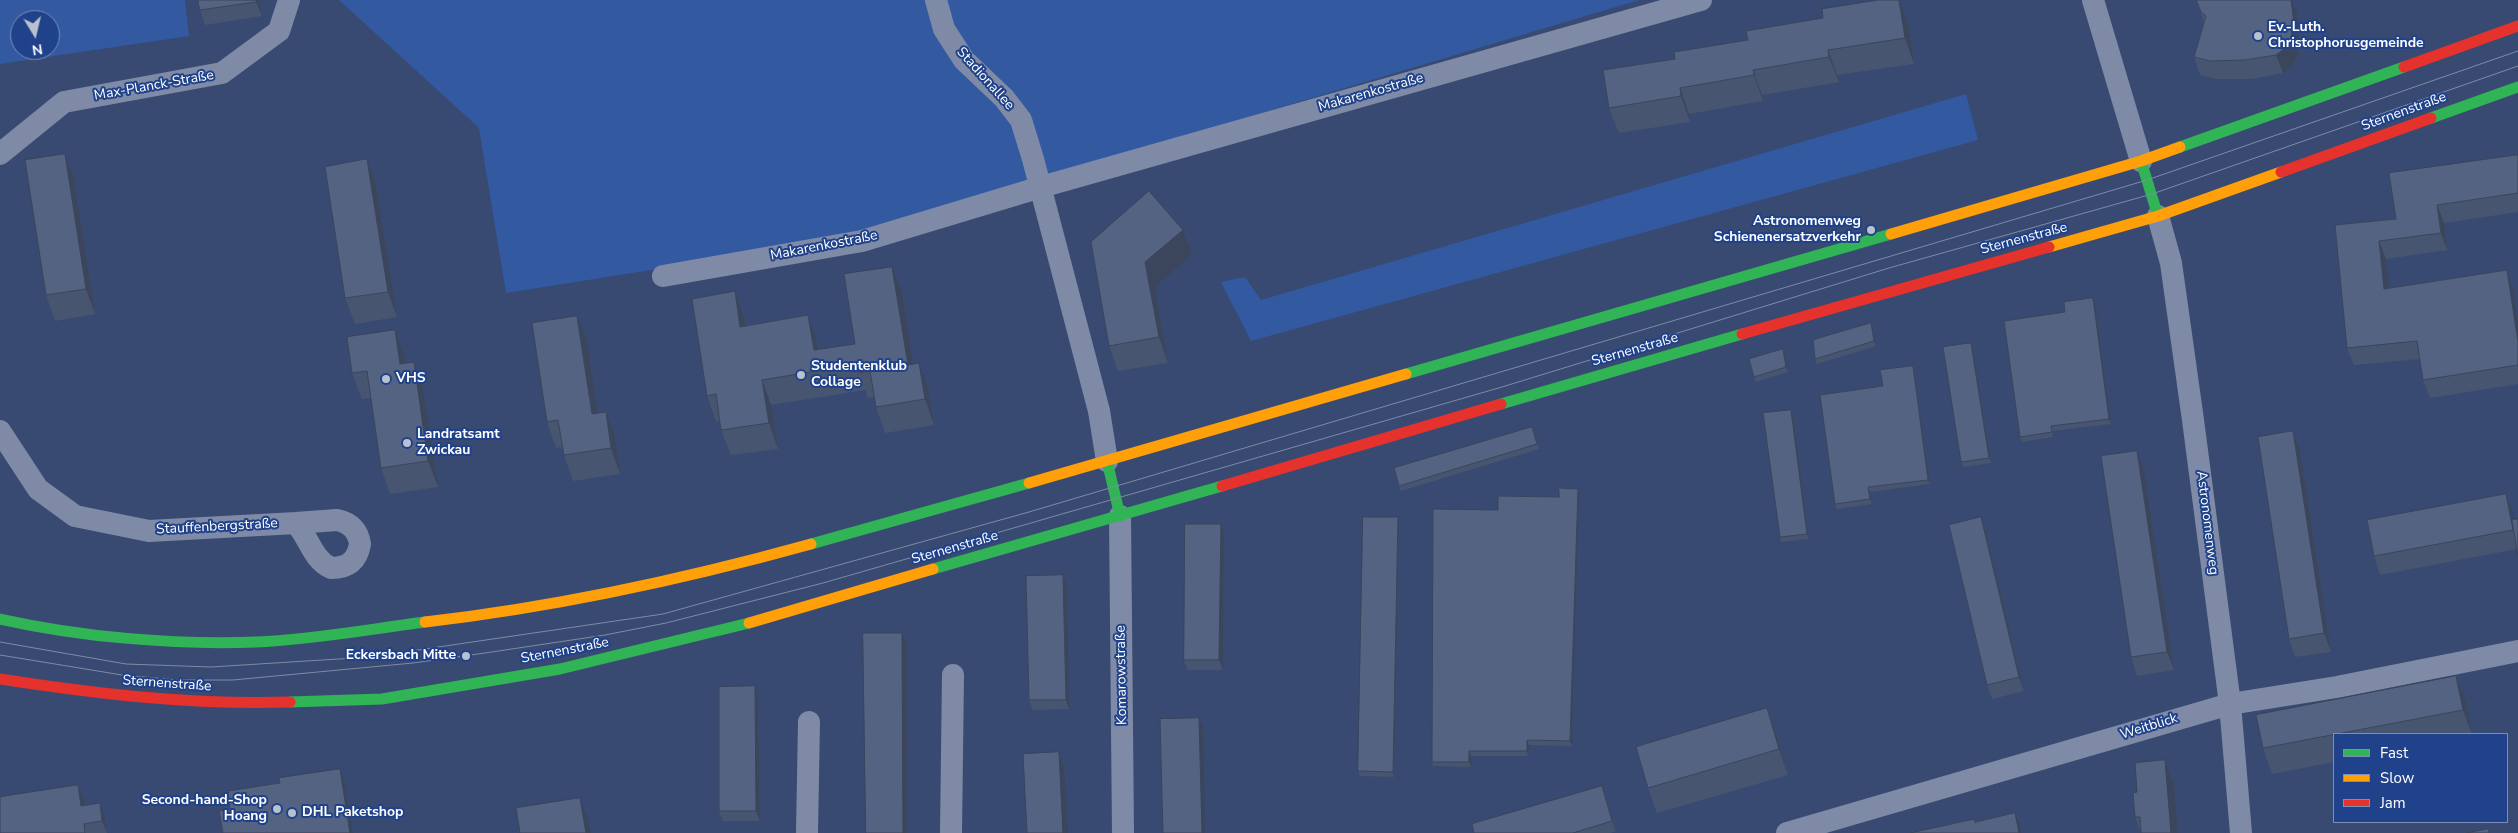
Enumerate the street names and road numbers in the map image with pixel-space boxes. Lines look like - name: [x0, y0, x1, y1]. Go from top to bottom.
- street label: Stadionallee: [952, 44, 1018, 114]
- street label: Max-Planck-Straße: [93, 67, 215, 105]
- street label: Makarenkostraße: [1316, 70, 1426, 116]
- street label: Sternenstraße: [2359, 89, 2449, 135]
- street label: Sternenstraße: [1979, 219, 2069, 259]
- street label: Makarenkostraße: [769, 227, 879, 265]
- street label: Sternenstraße: [1590, 330, 1680, 370]
- street label: Astronomenweg: [2192, 470, 2222, 576]
- street label: Stauffenbergstraße: [156, 515, 278, 539]
- street label: Sternenstraße: [910, 528, 1000, 568]
- street label: Komarowstraße: [1113, 625, 1131, 725]
- street label: Sternenstraße: [520, 634, 610, 668]
- street label: Sternenstraße: [122, 673, 212, 695]
- street label: Weitblick: [2118, 710, 2180, 744]

